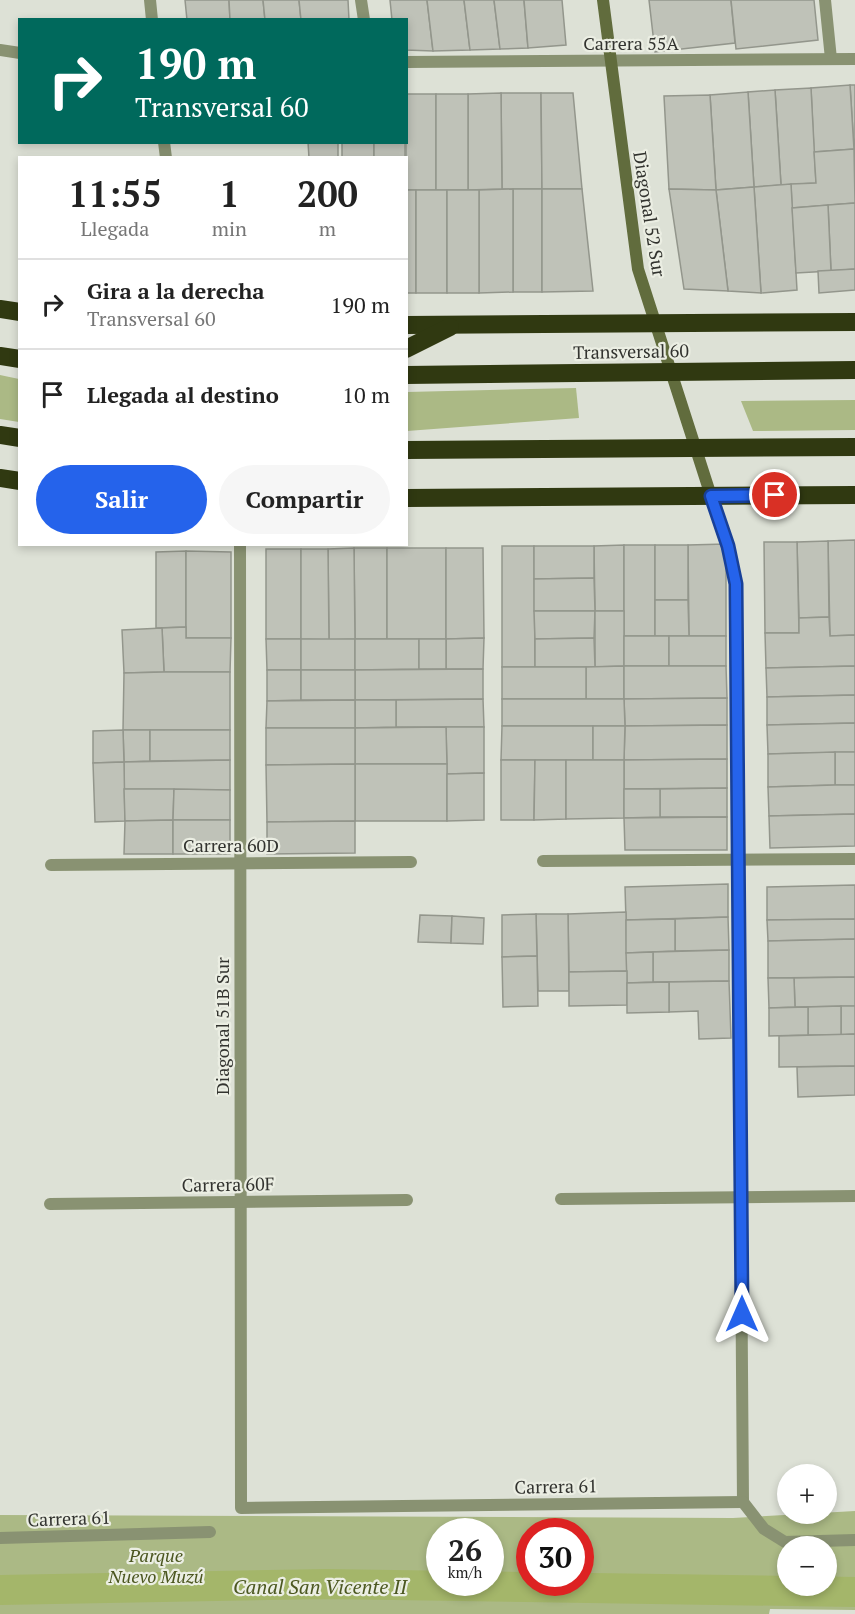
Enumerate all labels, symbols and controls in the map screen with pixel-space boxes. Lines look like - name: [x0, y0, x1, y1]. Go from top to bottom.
- street label: Carrera 55A: [583, 31, 679, 55]
- text: 190 m: [135, 35, 256, 91]
- icon: right: [36, 42, 114, 120]
- text: Transversal 60: [135, 89, 309, 125]
- street label: Diagonal 52 Sur: [628, 150, 672, 279]
- text: 11:55: [68, 170, 162, 217]
- text: 1: [219, 170, 240, 217]
- text: 200: [297, 170, 358, 217]
- text: Llegada: [80, 215, 149, 242]
- text: min: [212, 215, 247, 242]
- text: m: [319, 215, 336, 242]
- text: Gira a la derecha: [87, 276, 265, 305]
- icon: right: [36, 288, 69, 321]
- text: 190 m: [330, 290, 390, 319]
- text: Transversal 60: [87, 305, 216, 332]
- street label: Transversal 60: [573, 338, 689, 364]
- icon: arrive: [36, 378, 69, 411]
- text: Llegada al destino: [87, 380, 279, 409]
- text: 10 m: [342, 380, 390, 409]
- button: Salir: [36, 465, 207, 534]
- button: Compartir: [219, 465, 390, 534]
- pin: [749, 469, 800, 520]
- icon: arrive: [758, 478, 791, 511]
- street label: Carrera 60D: [183, 833, 279, 857]
- street label: Diagonal 51B Sur: [210, 957, 234, 1095]
- street label: Carrera 60F: [181, 1171, 275, 1197]
- position arrow: [710, 1282, 774, 1346]
- map controls: [777, 1464, 837, 1596]
- button: +: [777, 1464, 837, 1524]
- street label: Carrera 61: [514, 1473, 598, 1499]
- street label: Carrera 61: [27, 1505, 111, 1531]
- speed limit sign: 30: [516, 1518, 594, 1596]
- text: 26: [448, 1530, 482, 1570]
- button: −: [777, 1536, 837, 1596]
- park label: Parque Nuevo Muzú: [107, 1543, 204, 1588]
- text: km/h: [448, 1562, 482, 1582]
- water label: Canal San Vicente II: [233, 1573, 409, 1600]

